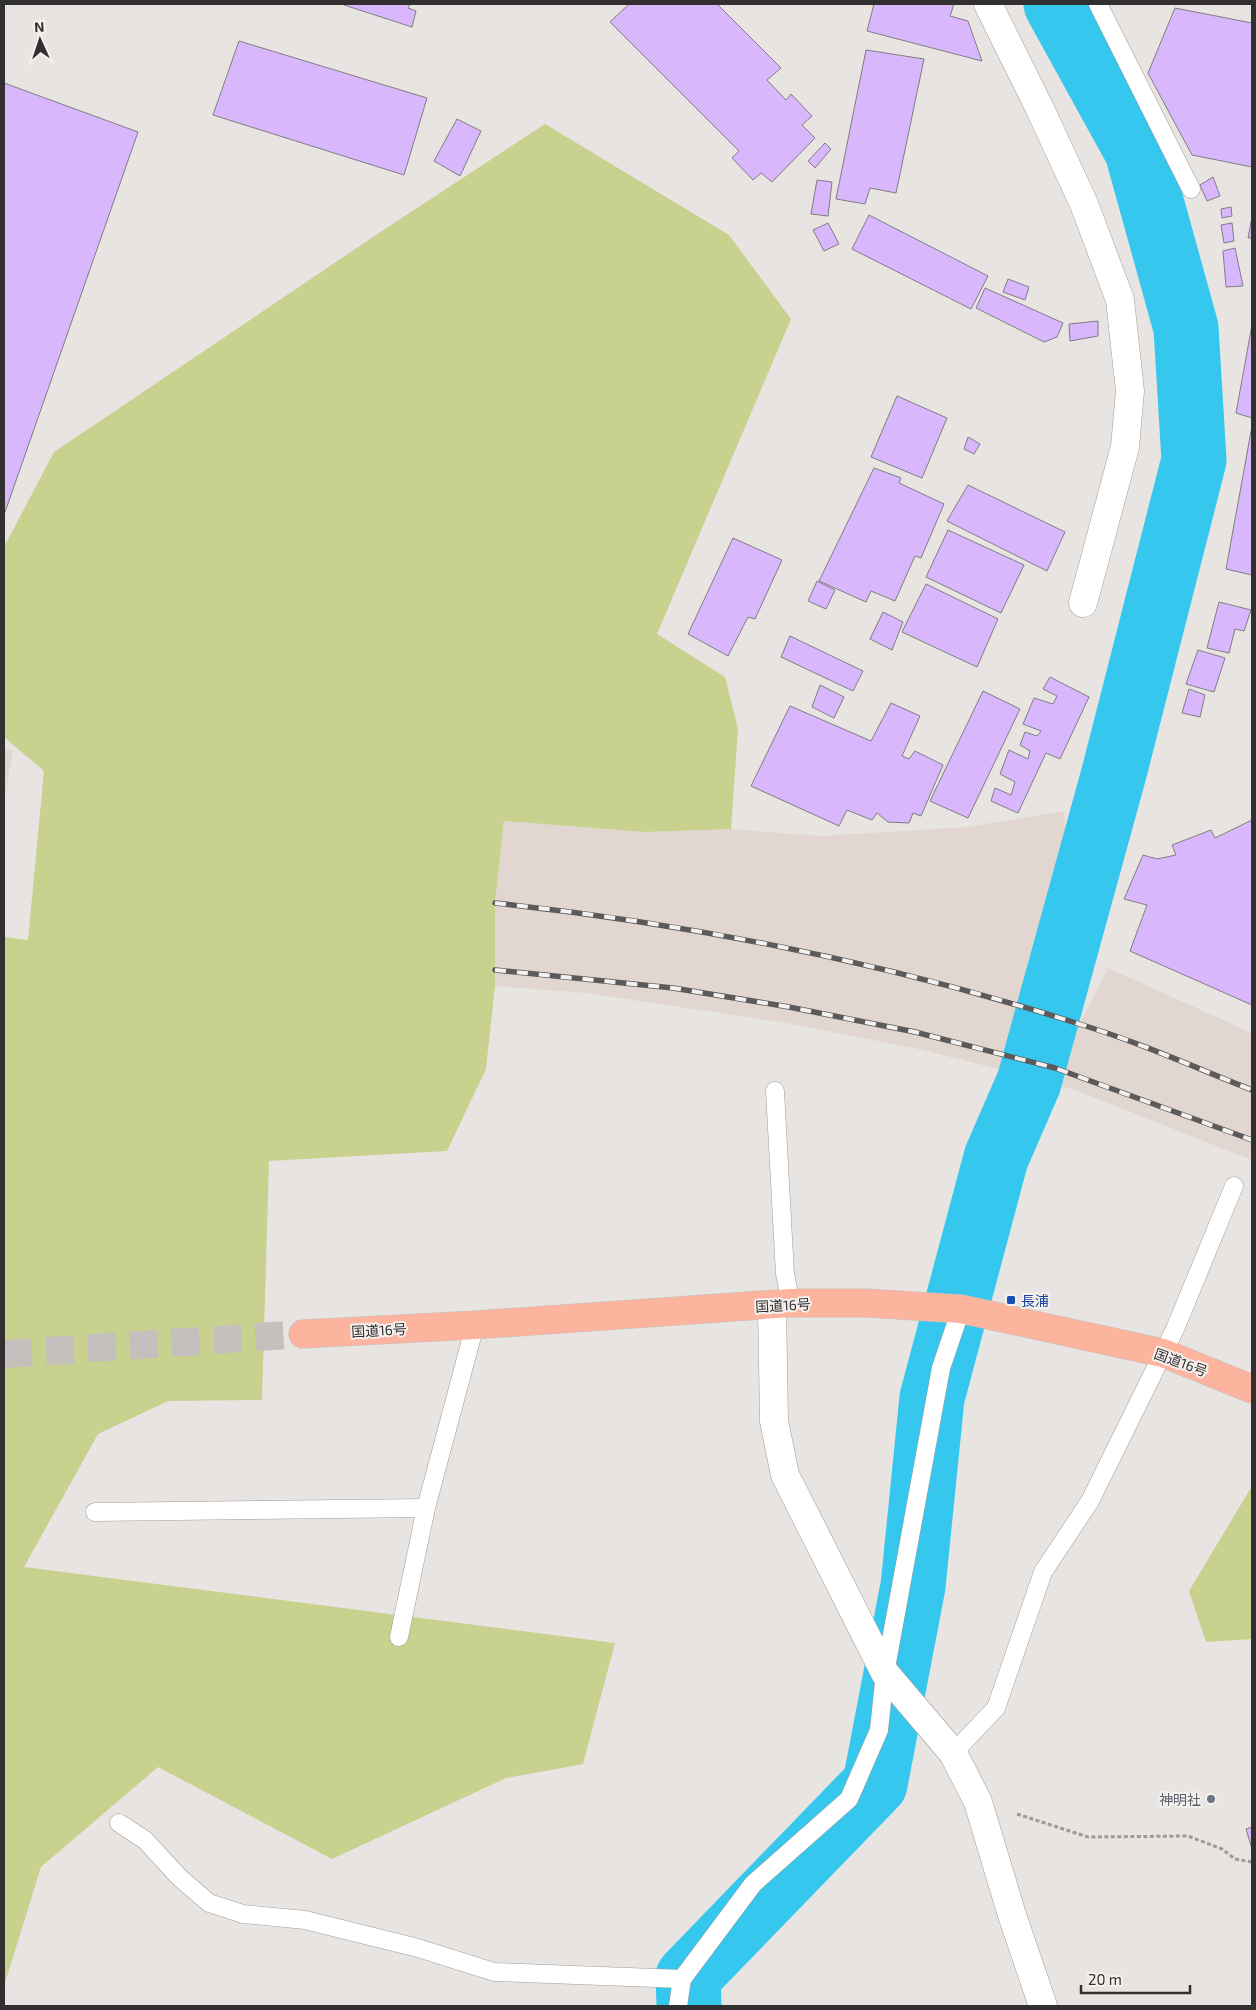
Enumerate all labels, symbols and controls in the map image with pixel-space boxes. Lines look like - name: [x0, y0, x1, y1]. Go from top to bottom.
- north arrow: [15, 15, 65, 65]
- text: N: [34, 18, 45, 35]
- place label: 長浦: [1021, 1292, 1049, 1309]
- marker: 長浦: [1005, 1294, 1017, 1306]
- street label: 国道16号: [755, 1295, 811, 1315]
- street label: 国道16号: [351, 1320, 407, 1340]
- street label: 国道16号: [1152, 1345, 1210, 1379]
- place label: 神明社: [1159, 1791, 1201, 1808]
- marker: 神明社: [1205, 1793, 1217, 1805]
- scale bar: [1081, 1962, 1190, 1994]
- text: 20 m: [1088, 1970, 1122, 1988]

